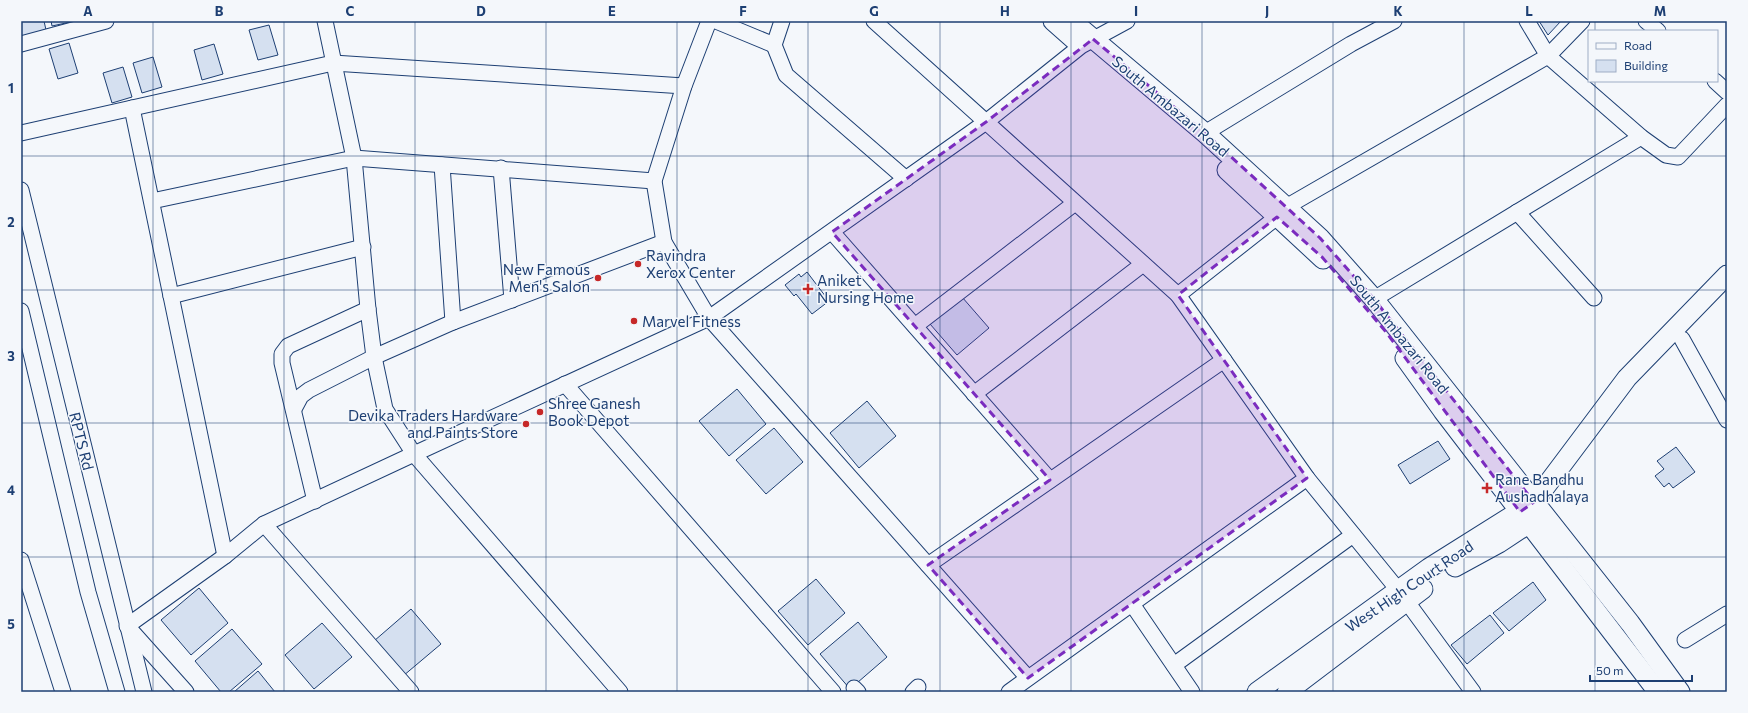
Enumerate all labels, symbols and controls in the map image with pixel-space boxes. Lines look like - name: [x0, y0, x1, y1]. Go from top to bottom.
- text: A: [83, 3, 93, 19]
- text: B: [215, 3, 224, 19]
- text: C: [346, 3, 355, 19]
- text: D: [476, 3, 486, 19]
- text: E: [608, 3, 616, 19]
- text: F: [739, 3, 747, 19]
- text: G: [869, 3, 879, 19]
- text: H: [1000, 3, 1010, 19]
- text: I: [1134, 3, 1138, 19]
- text: J: [1265, 3, 1269, 19]
- text: K: [1393, 3, 1403, 19]
- text: L: [1525, 3, 1533, 19]
- text: M: [1654, 3, 1666, 19]
- legend: [1588, 30, 1718, 82]
- text: Road: [1624, 38, 1652, 52]
- street label: South Ambazari Road: [1109, 52, 1233, 160]
- text: Building: [1624, 58, 1668, 72]
- text: 1: [8, 80, 14, 96]
- text: 2: [7, 214, 15, 230]
- place label: Ravindra Xerox Center: [646, 246, 736, 281]
- marker: Ravindra Xerox Center: [633, 259, 643, 269]
- place label: New Famous Men's Salon: [503, 260, 590, 295]
- place label: Aniket Nursing Home: [817, 271, 914, 306]
- street label: South Ambazari Road: [1347, 271, 1453, 397]
- marker: New Famous Men's Salon: [593, 273, 603, 283]
- marker: Aniket Nursing Home: [802, 283, 814, 295]
- place label: Marvel Fitness: [642, 312, 741, 330]
- marker: Marvel Fitness: [629, 316, 639, 326]
- text: 3: [7, 348, 15, 364]
- place label: Shree Ganesh Book Depot: [548, 394, 641, 429]
- place label: Devika Traders Hardware and Paints Store: [348, 406, 518, 441]
- marker: Shree Ganesh Book Depot: [535, 407, 545, 417]
- street label: RPTS Rd: [66, 410, 98, 472]
- marker: Devika Traders Hardware and Paints Store: [521, 419, 531, 429]
- place label: Rane Bandhu Aushadhalaya: [1495, 470, 1589, 505]
- text: 4: [7, 482, 15, 498]
- marker: Rane Bandhu Aushadhalaya: [1482, 483, 1492, 493]
- street label: West High Court Road: [1342, 537, 1476, 635]
- text: 5: [7, 616, 15, 632]
- scale bar: [1590, 657, 1692, 683]
- text: 50 m: [1596, 663, 1624, 677]

